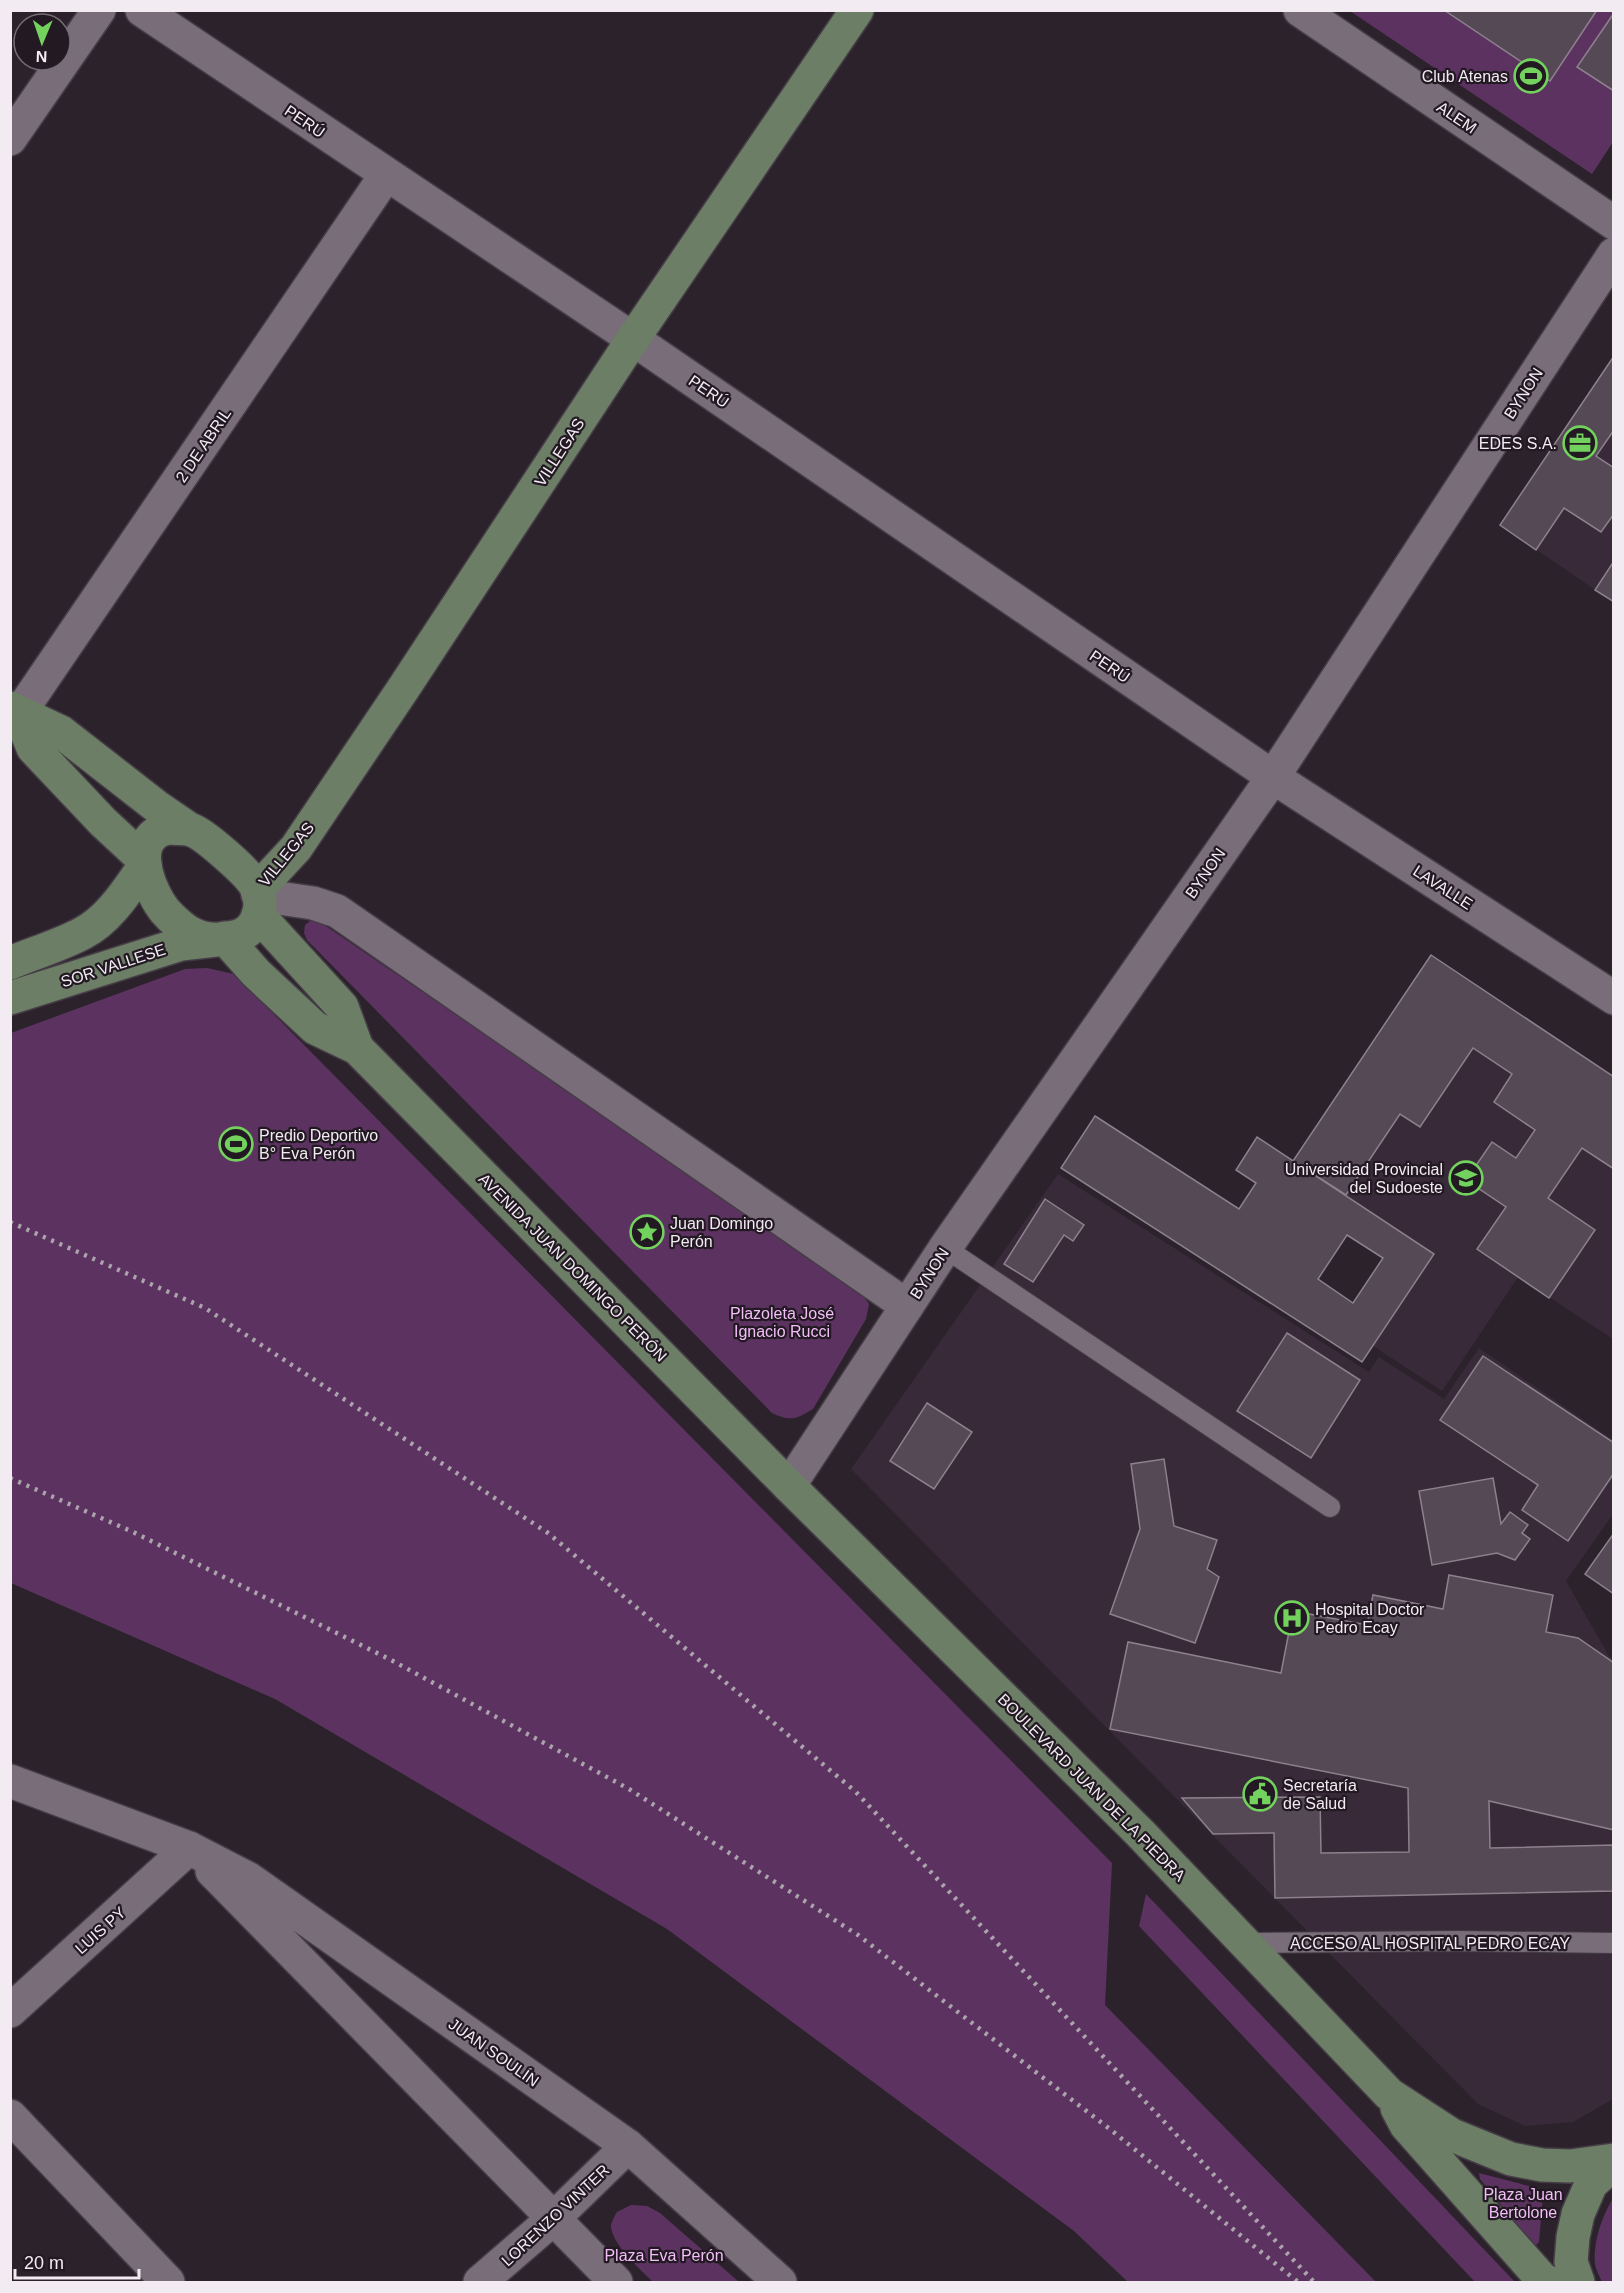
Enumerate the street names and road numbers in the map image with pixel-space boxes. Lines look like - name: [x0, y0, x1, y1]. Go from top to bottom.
- street label: ALEM: [1434, 98, 1480, 137]
- street label: PERÚ: [282, 101, 328, 141]
- street label: BYNON: [1501, 365, 1546, 422]
- street label: PERÚ: [686, 371, 732, 411]
- street label: 2 DE ABRIL: [172, 405, 234, 485]
- street label: VILLEGAS: [531, 415, 588, 489]
- street label: PERÚ: [1087, 646, 1133, 686]
- street label: VILLEGAS: [255, 819, 317, 890]
- street label: BYNON: [1182, 845, 1229, 901]
- street label: LAVALLE: [1410, 862, 1475, 913]
- street label: SOR VALLESE: [59, 941, 168, 990]
- street label: AVENIDA JUAN DOMINGO PERÓN: [475, 1169, 671, 1365]
- street label: BYNON: [907, 1245, 952, 1302]
- street label: BOULEVARD JUAN DE LA PIEDRA: [995, 1690, 1189, 1885]
- street label: LUIS PY: [72, 1903, 129, 1957]
- street label: ACCESO AL HOSPITAL PEDRO ECAY: [1290, 1935, 1570, 1952]
- street label: JUAN SOULÍN: [446, 2014, 542, 2090]
- street label: LORENZO VINTER: [498, 2161, 613, 2269]

